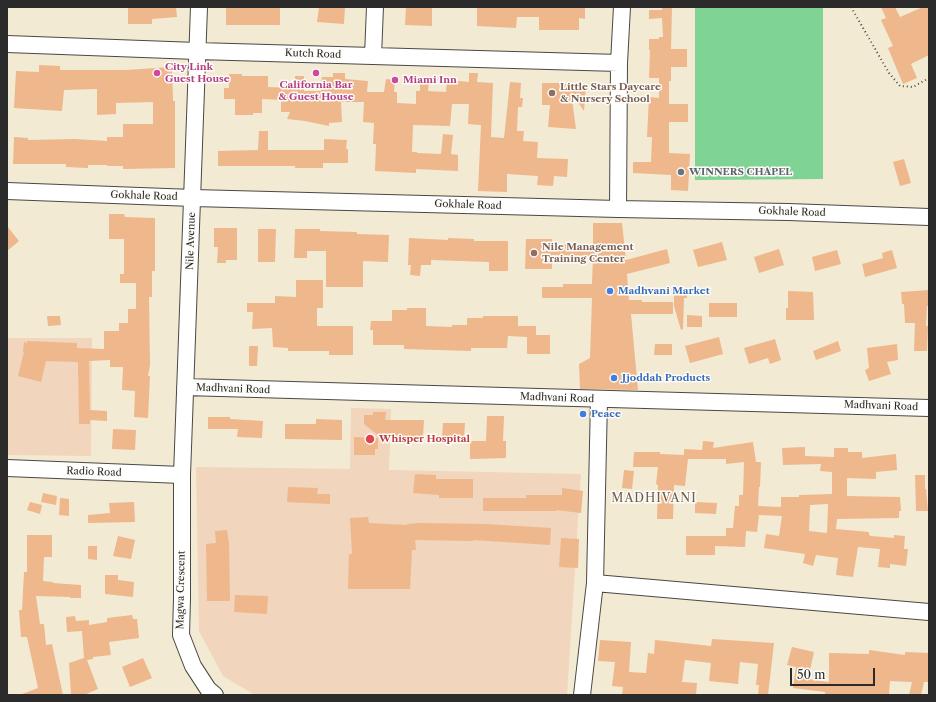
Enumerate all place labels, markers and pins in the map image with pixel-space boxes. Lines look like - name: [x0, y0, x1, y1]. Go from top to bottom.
- place label: City Link Guest House: [165, 61, 230, 84]
- marker: City Link Guest House: [152, 68, 162, 78]
- marker: California Bar & Guest House: [311, 68, 321, 78]
- place label: Miami Inn: [403, 74, 457, 86]
- marker: Miami Inn: [390, 75, 400, 85]
- place label: California Bar & Guest House: [278, 79, 354, 102]
- place label: Little Stars Daycare & Nursery School: [560, 81, 661, 104]
- marker: Little Stars Daycare & Nursery School: [547, 88, 557, 98]
- place label: WINNERS CHAPEL: [689, 166, 792, 178]
- marker: WINNERS CHAPEL: [676, 167, 686, 177]
- place label: Nile Management Training Center: [542, 241, 634, 264]
- marker: Nile Management Training Center: [529, 248, 539, 258]
- place label: Madhvani Market: [618, 285, 710, 297]
- marker: Madhvani Market: [605, 286, 615, 296]
- place label: Jjoddah Products: [622, 372, 710, 384]
- marker: Jjoddah Products: [609, 373, 619, 383]
- place label: Peace: [591, 408, 621, 420]
- marker: Peace: [578, 409, 588, 419]
- marker: Whisper Hospital: [364, 433, 376, 445]
- place label: Whisper Hospital: [379, 433, 470, 445]

